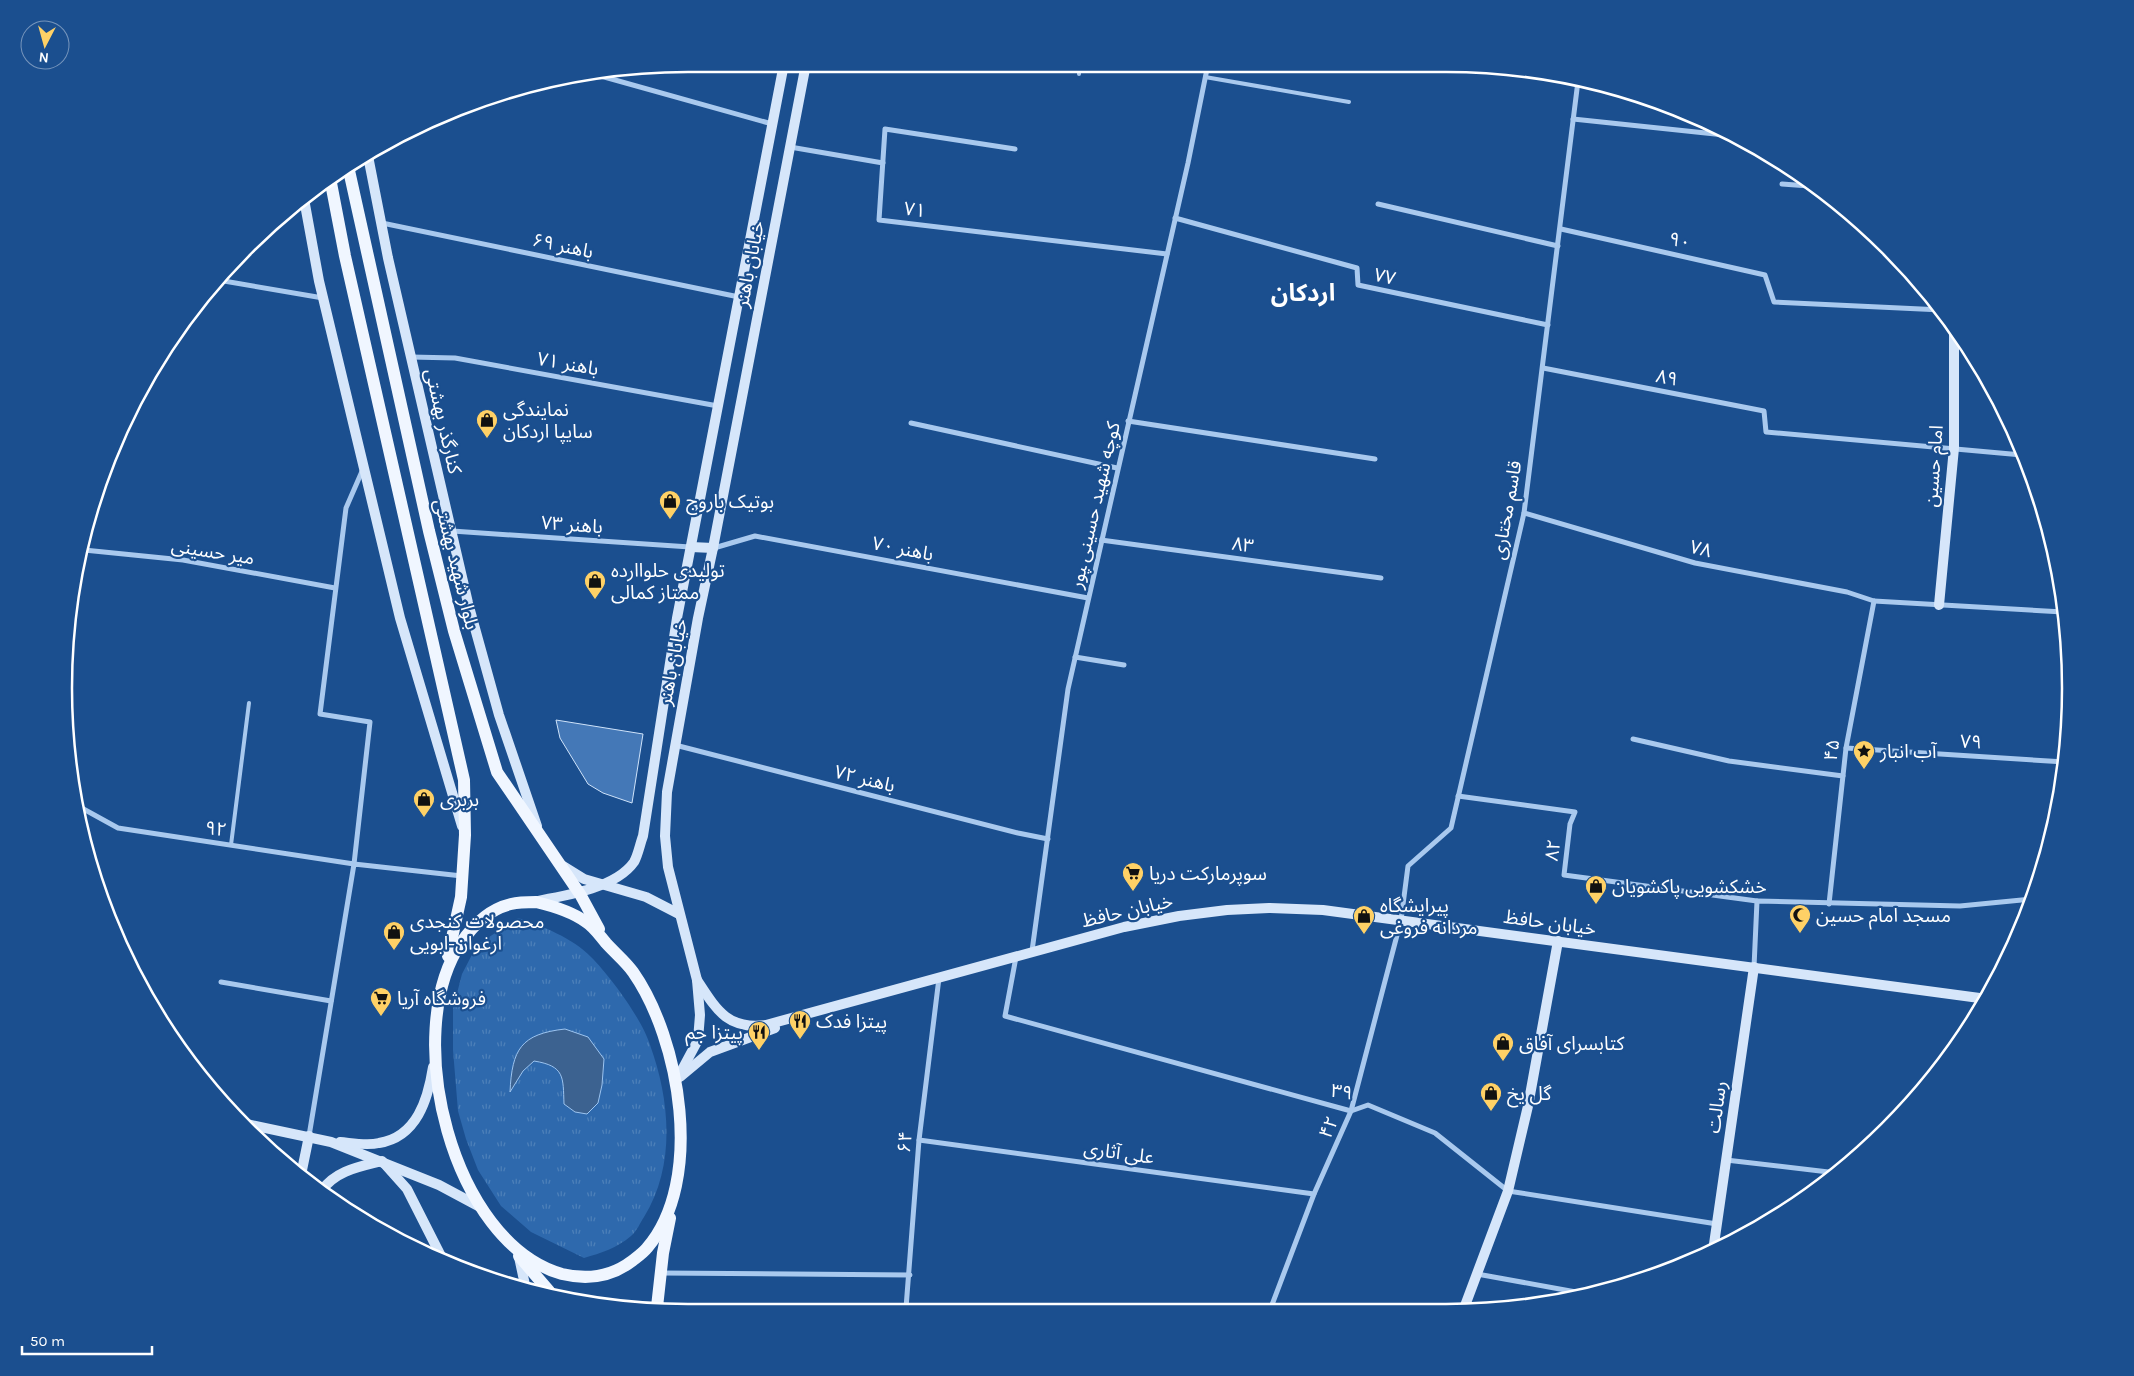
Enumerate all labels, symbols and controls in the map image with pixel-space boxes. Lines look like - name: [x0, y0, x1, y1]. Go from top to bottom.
- north arrow: [20, 20, 70, 70]
- text: N: [38, 48, 50, 66]
- street label: ۷۱: [903, 198, 927, 222]
- street label: خیابان باهنر: [731, 219, 769, 310]
- street label: ۹۰: [1667, 228, 1693, 254]
- street label: باهنر ۶۹: [530, 229, 595, 263]
- street label: ۷۷: [1372, 264, 1398, 290]
- district label: اردکان: [1271, 279, 1335, 307]
- street label: باهنر ۷۱: [535, 348, 600, 380]
- street label: ۸۹: [1654, 365, 1680, 391]
- street label: کنارگذر بهشتی: [420, 366, 466, 477]
- place label: نمایندگی سایپا اردکان: [503, 399, 593, 444]
- shop icon: نمایندگی سایپا اردکان: [475, 408, 499, 439]
- street label: کوچه شهید حسینی ‍پور: [1065, 419, 1126, 592]
- street label: امام حسین: [1920, 424, 1951, 508]
- street label: قاسم مختاری: [1487, 459, 1529, 562]
- shop icon: بوتیک باروج: [658, 489, 682, 520]
- place label: بوتیک باروج: [686, 491, 774, 515]
- street label: بلوار شهید بهشتی: [429, 497, 483, 632]
- street label: باهنر ۷۳: [540, 512, 604, 538]
- street label: باهنر ۷۰: [870, 532, 935, 566]
- street label: ۸۳: [1231, 533, 1255, 557]
- street label: میر حسینی: [170, 535, 256, 569]
- street label: ۷۸: [1688, 536, 1714, 562]
- place label: تولیدی حلواارده ممتاز کمالی: [611, 560, 725, 604]
- shop icon: تولیدی حلواارده ممتاز کمالی: [583, 569, 607, 600]
- street label: خیابان باهنر: [654, 617, 692, 708]
- street label: ۷۹: [1960, 730, 1982, 754]
- street label: ۴۵: [1820, 738, 1844, 762]
- place icon: آب انبار: [1852, 739, 1876, 770]
- place label: آب انبار: [1879, 741, 1938, 763]
- street label: باهنر ۷۲: [832, 761, 897, 797]
- shop icon: بربری: [412, 787, 436, 818]
- place label: بربری: [440, 789, 479, 811]
- street label: ۹۲: [204, 817, 228, 841]
- street label: ۸۲: [1541, 838, 1565, 862]
- supermarket icon: سوپرمارکت دریا: [1121, 861, 1145, 892]
- place label: سوپرمارکت دریا: [1149, 863, 1267, 886]
- shop icon: خشکشویی پاکشویان: [1584, 874, 1608, 905]
- place label: خشکشویی پاکشویان: [1612, 876, 1767, 899]
- street label: خیابان حافظ: [1079, 890, 1175, 932]
- place label: پیرایشگاه مردانه فروغی: [1380, 895, 1477, 939]
- mosque icon: مسجد امام حسین: [1788, 903, 1812, 934]
- shop icon: پیرایشگاه مردانه فروغی: [1352, 904, 1376, 935]
- place label: مسجد امام حسین: [1816, 905, 1951, 930]
- street label: خیابان حافظ: [1502, 906, 1597, 940]
- place label: محصولات کنجدی ارغوان-ابویی: [410, 911, 545, 955]
- shop icon: محصولات کنجدی ارغوان-ابویی: [382, 920, 406, 951]
- supermarket icon: فروشگاه آریا: [369, 986, 393, 1017]
- place label: فروشگاه آریا: [397, 988, 486, 1010]
- restaurant icon: پیتزا فدک: [788, 1009, 812, 1040]
- place label: پیتزا فدک: [816, 1011, 887, 1034]
- restaurant icon: پیتزا جم: [747, 1020, 771, 1051]
- place label: پیتزا جم: [685, 1022, 743, 1047]
- shop icon: کتابسرای آفاق: [1491, 1031, 1515, 1062]
- place label: کتابسرای آفاق: [1519, 1033, 1626, 1055]
- street label: ۳۹: [1330, 1080, 1354, 1104]
- street label: رسالت: [1702, 1080, 1732, 1135]
- shop icon: گل یخ: [1479, 1081, 1503, 1112]
- place label: گل یخ: [1507, 1083, 1552, 1108]
- street label: ۴۲: [1314, 1113, 1343, 1142]
- street label: ۶۴: [893, 1130, 917, 1154]
- street label: علی آثاری: [1082, 1137, 1155, 1169]
- scale bar: [22, 1324, 152, 1356]
- text: 50 m: [30, 1332, 65, 1350]

